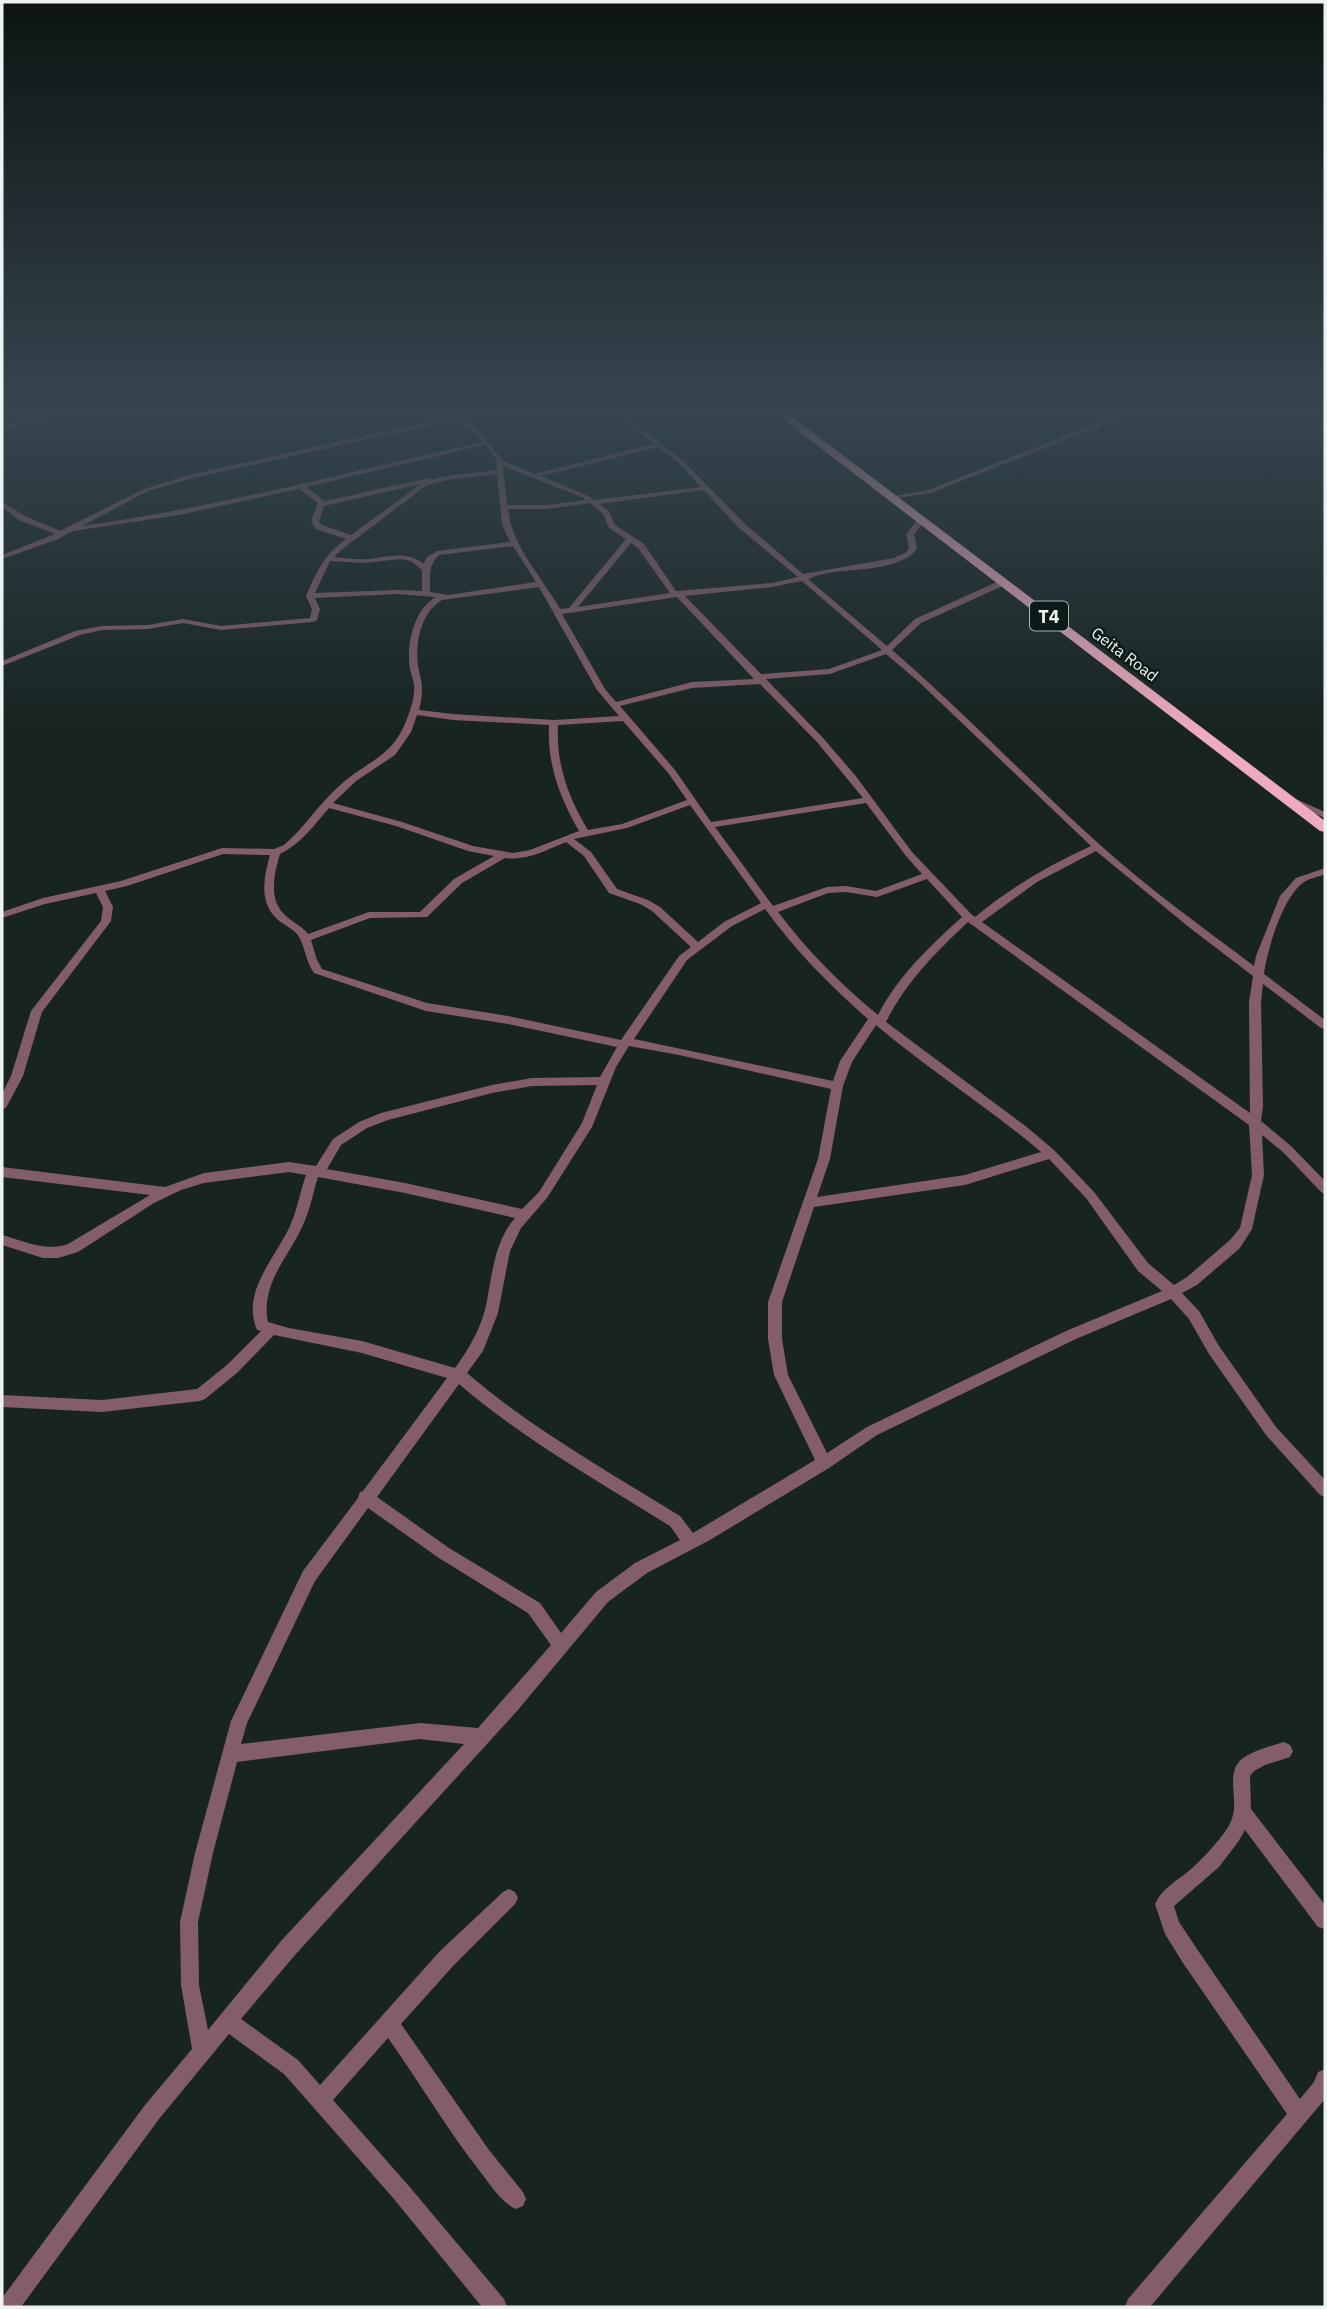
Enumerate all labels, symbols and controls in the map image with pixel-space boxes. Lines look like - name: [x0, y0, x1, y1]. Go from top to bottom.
- road number: T4: [1030, 602, 1068, 630]
- street label: Geita Road: [1088, 622, 1162, 686]

